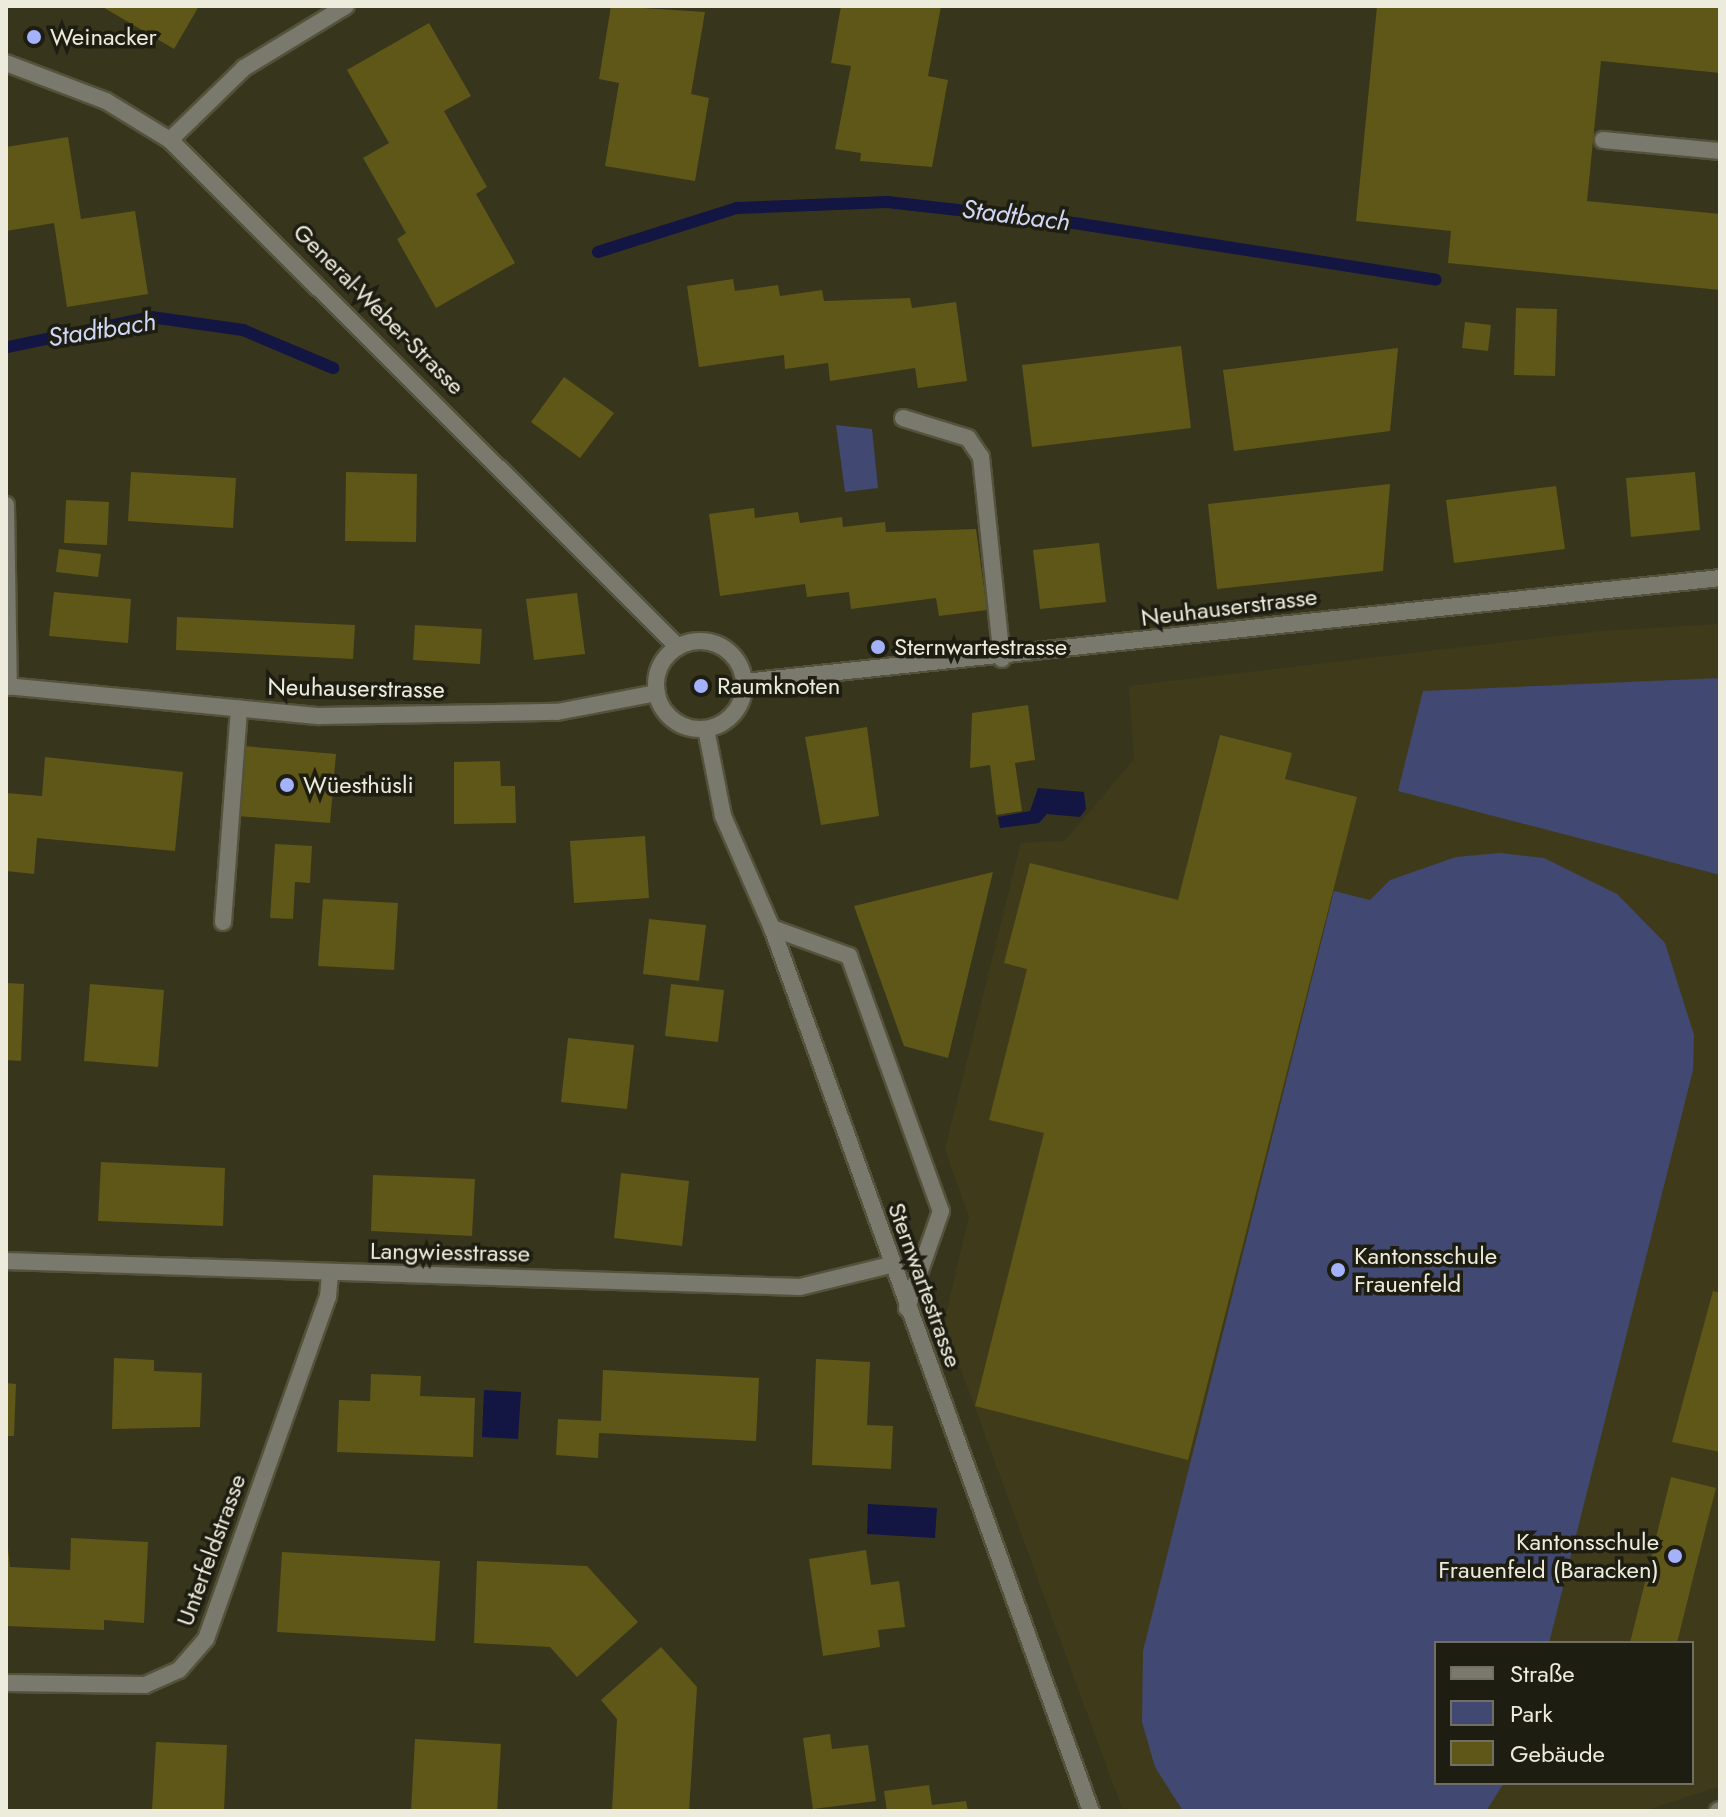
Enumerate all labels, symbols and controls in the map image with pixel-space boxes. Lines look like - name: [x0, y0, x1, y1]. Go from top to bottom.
- place label: Weinacker: [50, 23, 157, 51]
- marker: Weinacker: [25, 28, 43, 46]
- water label: Stadtbach: [960, 194, 1072, 238]
- street label: General-Weber-Strasse: [287, 217, 471, 401]
- water label: Stadtbach: [46, 306, 158, 354]
- street label: Neuhauserstrasse: [1139, 582, 1319, 632]
- place label: Sternwartestrasse: [894, 633, 1067, 661]
- marker: Sternwartestrasse: [869, 638, 887, 656]
- street label: Neuhauserstrasse: [267, 672, 445, 704]
- place label: Raumknoten: [717, 672, 840, 700]
- marker: Raumknoten: [692, 677, 710, 695]
- place label: Wüesthüsli: [303, 771, 414, 799]
- marker: Wüesthüsli: [278, 776, 296, 794]
- street label: Sternwartestrasse: [882, 1199, 968, 1371]
- street label: Langwiesstrasse: [370, 1236, 530, 1268]
- place label: Kantonsschule Frauenfeld: [1354, 1242, 1497, 1298]
- marker: Kantonsschule Frauenfeld: [1329, 1261, 1347, 1279]
- street label: Unterfeldstrasse: [170, 1470, 252, 1630]
- place label: Kantonsschule Frauenfeld (Baracken): [1438, 1528, 1659, 1584]
- marker: Kantonsschule Frauenfeld (Baracken): [1666, 1547, 1684, 1565]
- legend: [1434, 1641, 1694, 1785]
- text: Straße: [1510, 1656, 1575, 1691]
- text: Park: [1510, 1696, 1553, 1731]
- text: Gebäude: [1510, 1736, 1605, 1771]

